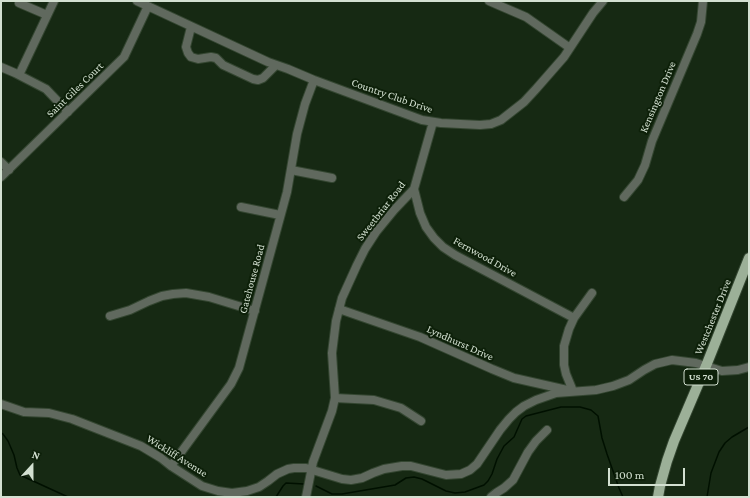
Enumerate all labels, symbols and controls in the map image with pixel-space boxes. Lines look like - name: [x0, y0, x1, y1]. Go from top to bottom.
- street label: Kensington Drive: [637, 59, 679, 135]
- street label: Saint Giles Court: [44, 60, 106, 120]
- street label: Country Club Drive: [350, 76, 434, 116]
- street label: Sweetbriar Road: [354, 179, 408, 243]
- street label: Fernwood Drive: [451, 234, 519, 280]
- street label: Gatehouse Road: [236, 243, 268, 315]
- street label: Westchester Drive: [692, 277, 734, 357]
- street label: Lyndhurst Drive: [425, 322, 495, 364]
- road number: US 70: [684, 369, 718, 385]
- street label: Wickliff Avenue: [144, 432, 210, 480]
- north arrow: [12, 446, 52, 486]
- text: N: [31, 448, 42, 462]
- scale bar: [610, 460, 687, 486]
- text: 100 m: [615, 468, 644, 482]

